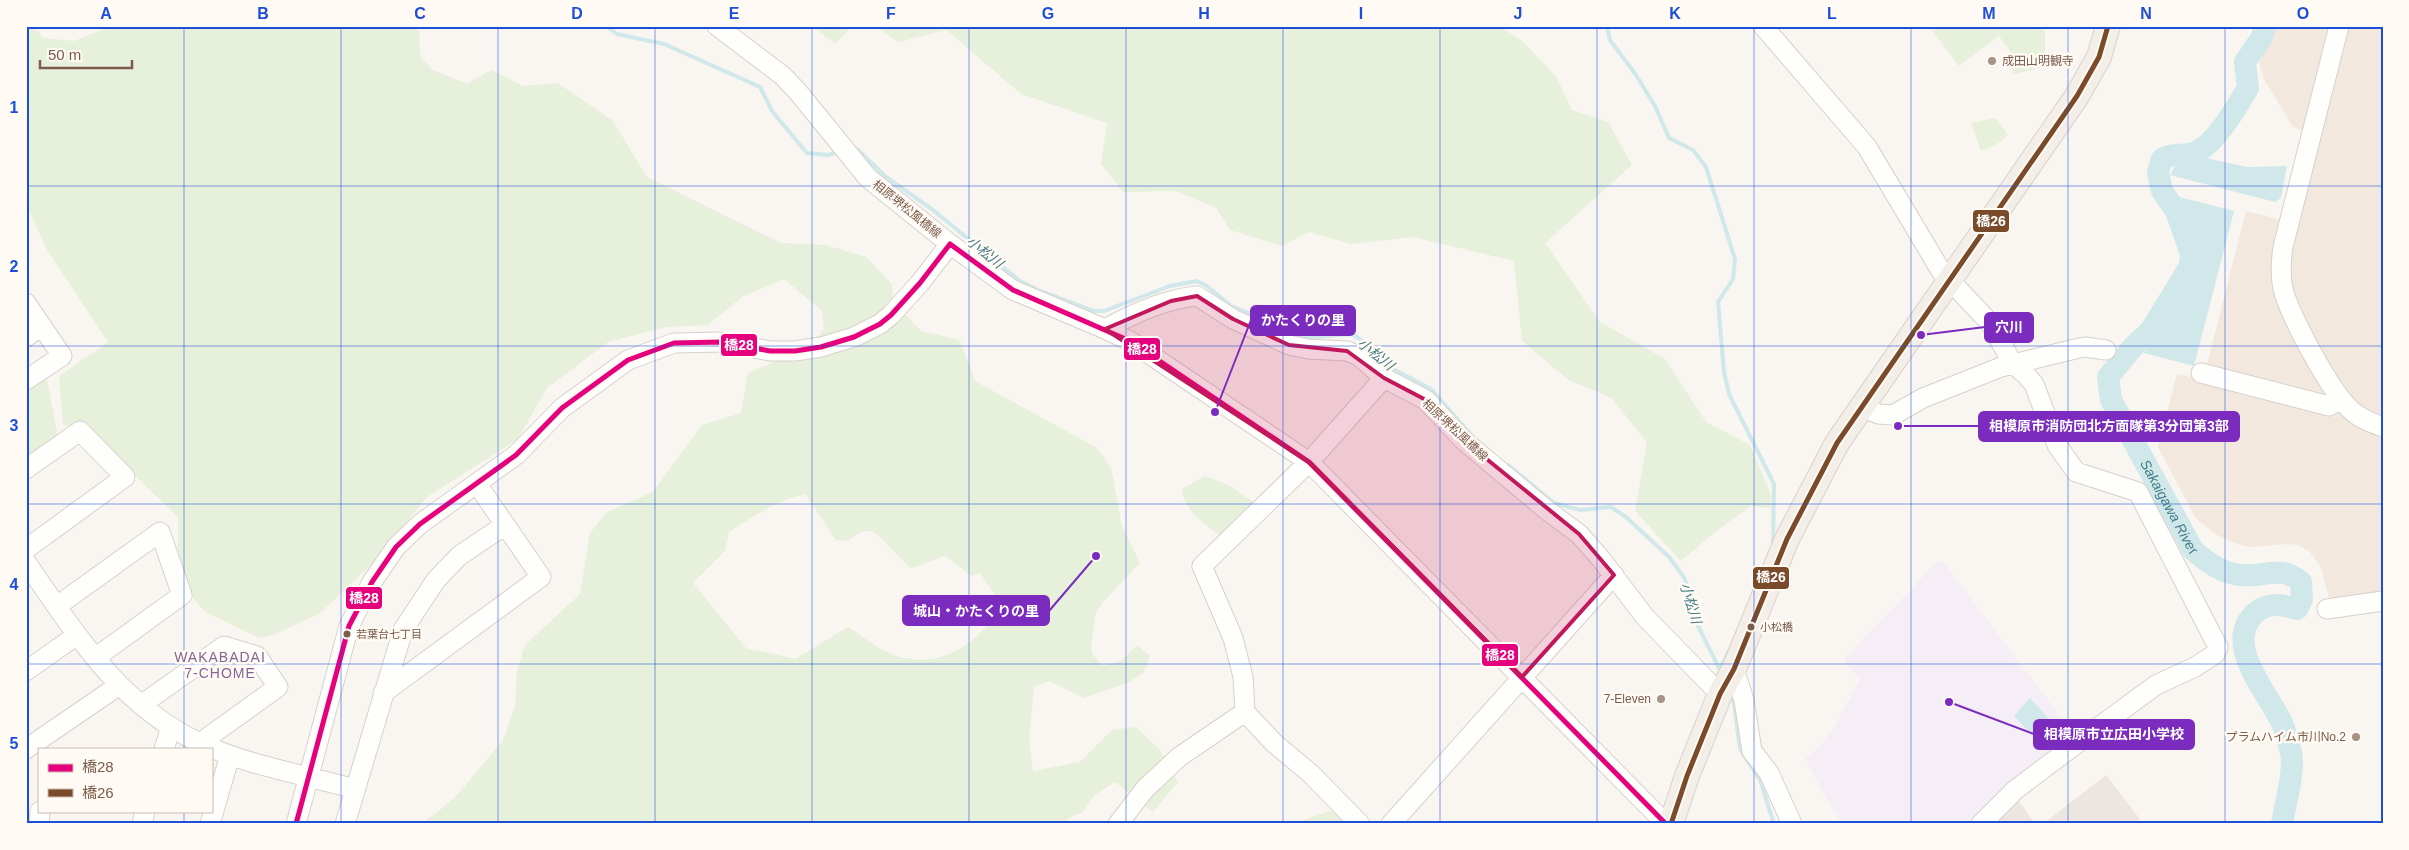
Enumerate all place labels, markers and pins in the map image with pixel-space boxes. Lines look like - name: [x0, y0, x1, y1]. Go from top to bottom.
- place label: 成田山明観寺: [2002, 54, 2074, 68]
- marker: 成田山明観寺: [1986, 55, 1998, 67]
- callout: かたくりの里: [1251, 306, 1355, 335]
- callout: 穴川: [1985, 313, 2033, 342]
- callout: 相模原市消防団北方面隊第3分団第3部: [1979, 412, 2239, 441]
- callout: 城山・かたくりの里: [903, 596, 1049, 625]
- place label: 小松橋: [1760, 621, 1793, 633]
- marker: 小松橋: [1746, 622, 1756, 632]
- place label: 若葉台七丁目: [356, 628, 422, 640]
- marker: 若葉台七丁目: [342, 629, 352, 639]
- place label: 7-Eleven: [1604, 692, 1651, 706]
- marker: 7-Eleven: [1655, 693, 1667, 705]
- callout: 相模原市立広田小学校: [2034, 720, 2194, 749]
- place label: プラムハイム市川No.2: [2225, 730, 2346, 744]
- marker: プラムハイム市川No.2: [2350, 731, 2362, 743]

